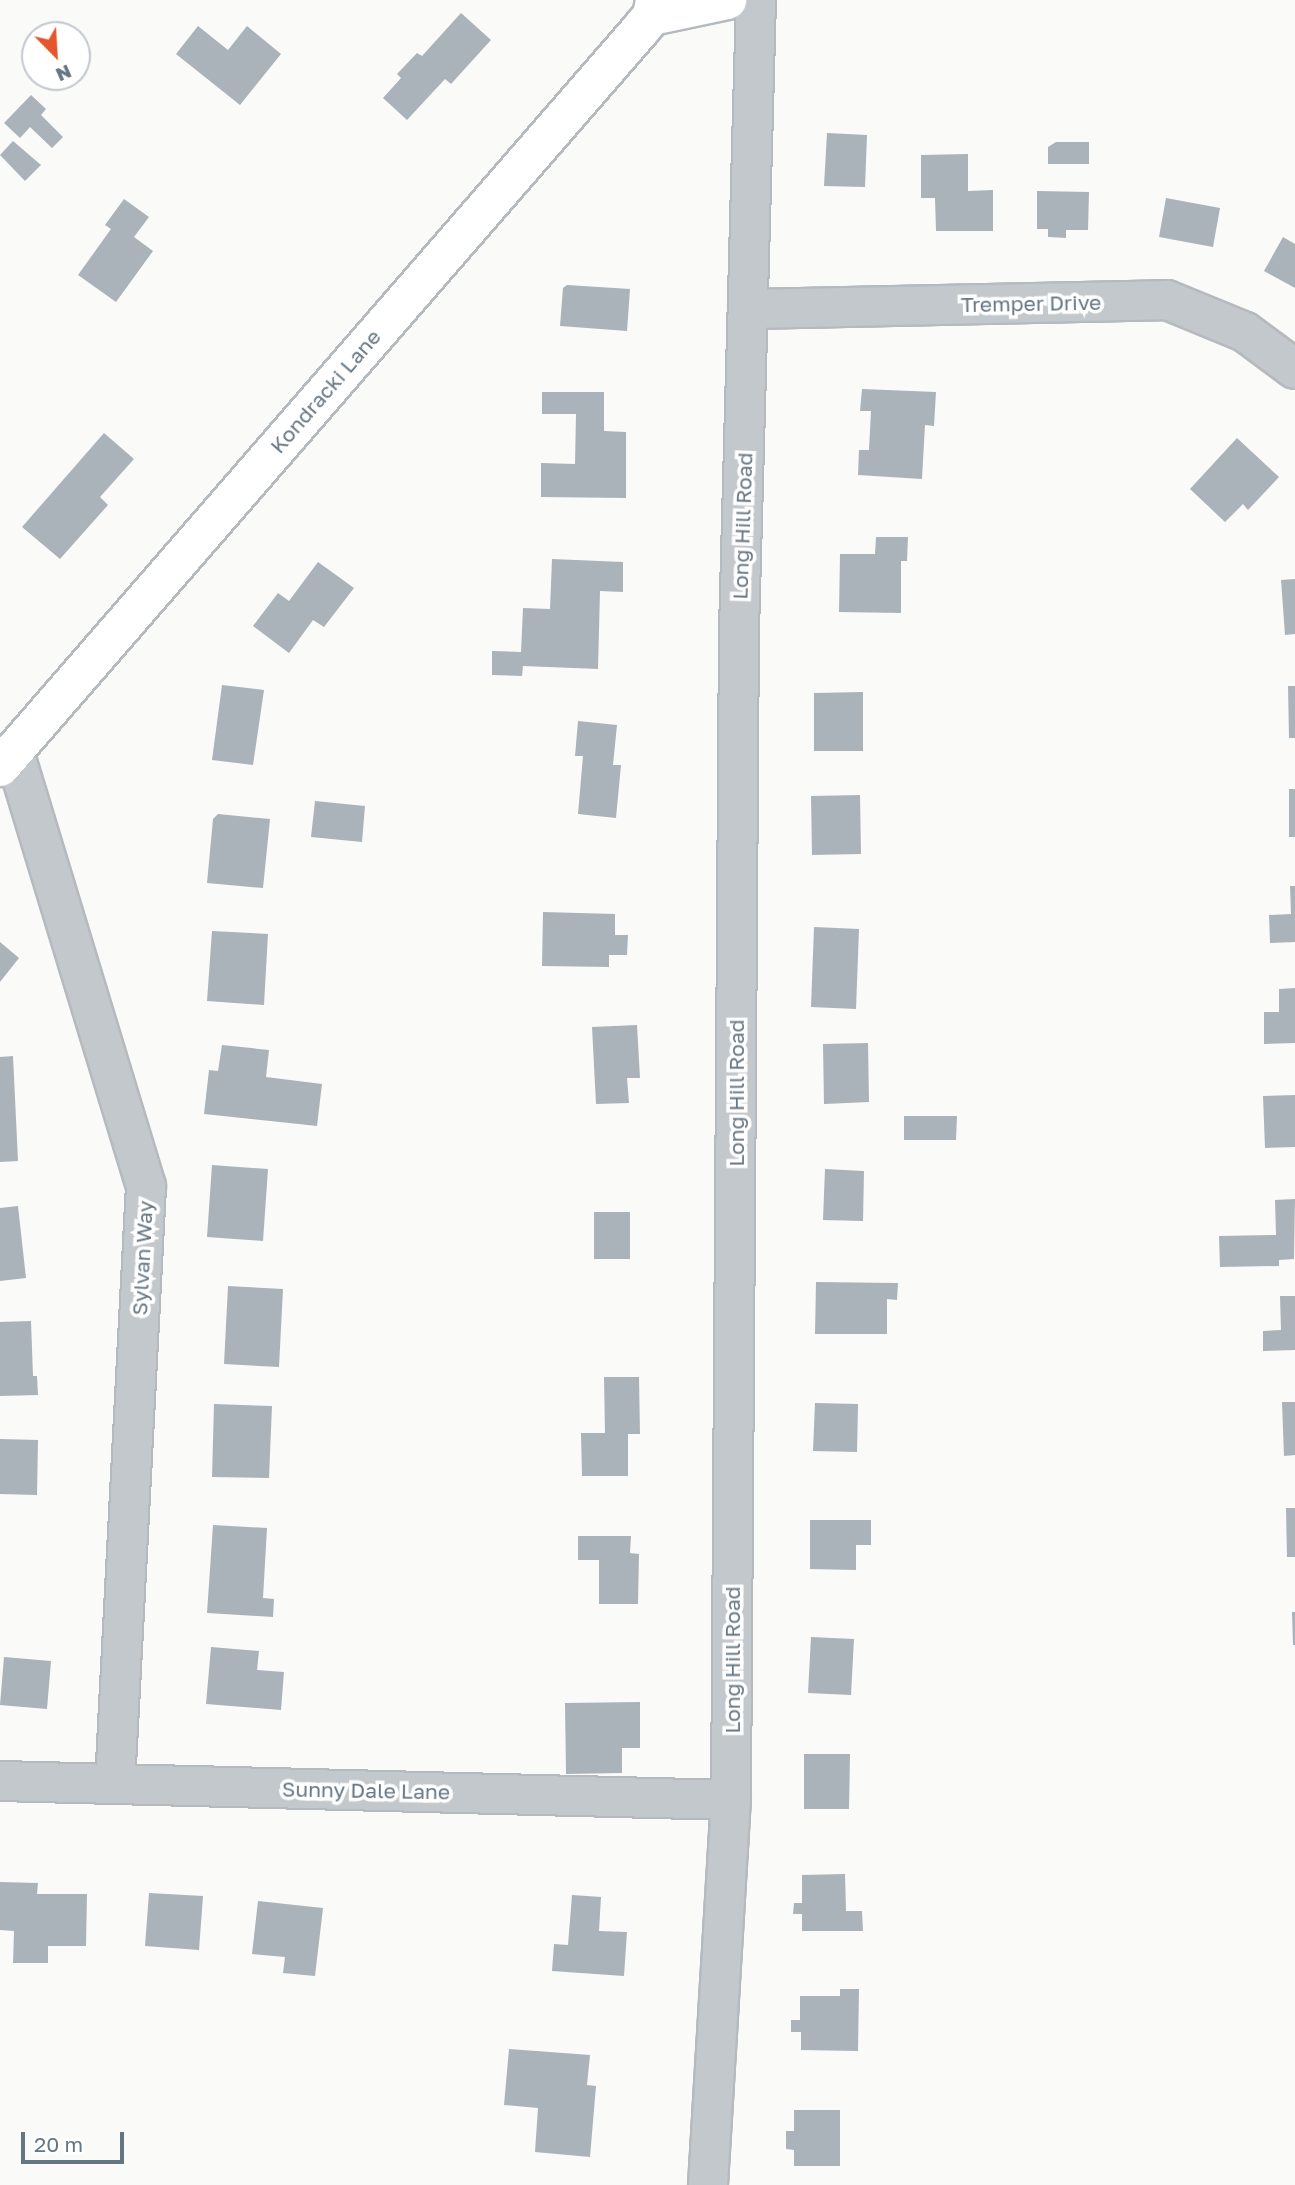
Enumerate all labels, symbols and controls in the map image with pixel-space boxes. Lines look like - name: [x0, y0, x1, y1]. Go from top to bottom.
- north arrow: [21, 21, 91, 91]
- text: N: [53, 60, 75, 87]
- street label: Tremper Drive: [961, 289, 1101, 317]
- street label: Kondracki Lane: [264, 324, 386, 458]
- street label: Long Hill Road: [727, 452, 757, 600]
- street label: Long Hill Road: [723, 1019, 749, 1167]
- street label: Sylvan Way: [126, 1200, 158, 1316]
- street label: Long Hill Road: [719, 1586, 745, 1734]
- street label: Sunny Dale Lane: [282, 1776, 450, 1804]
- scale bar: [24, 2118, 128, 2162]
- text: 20 m: [34, 2131, 83, 2157]

